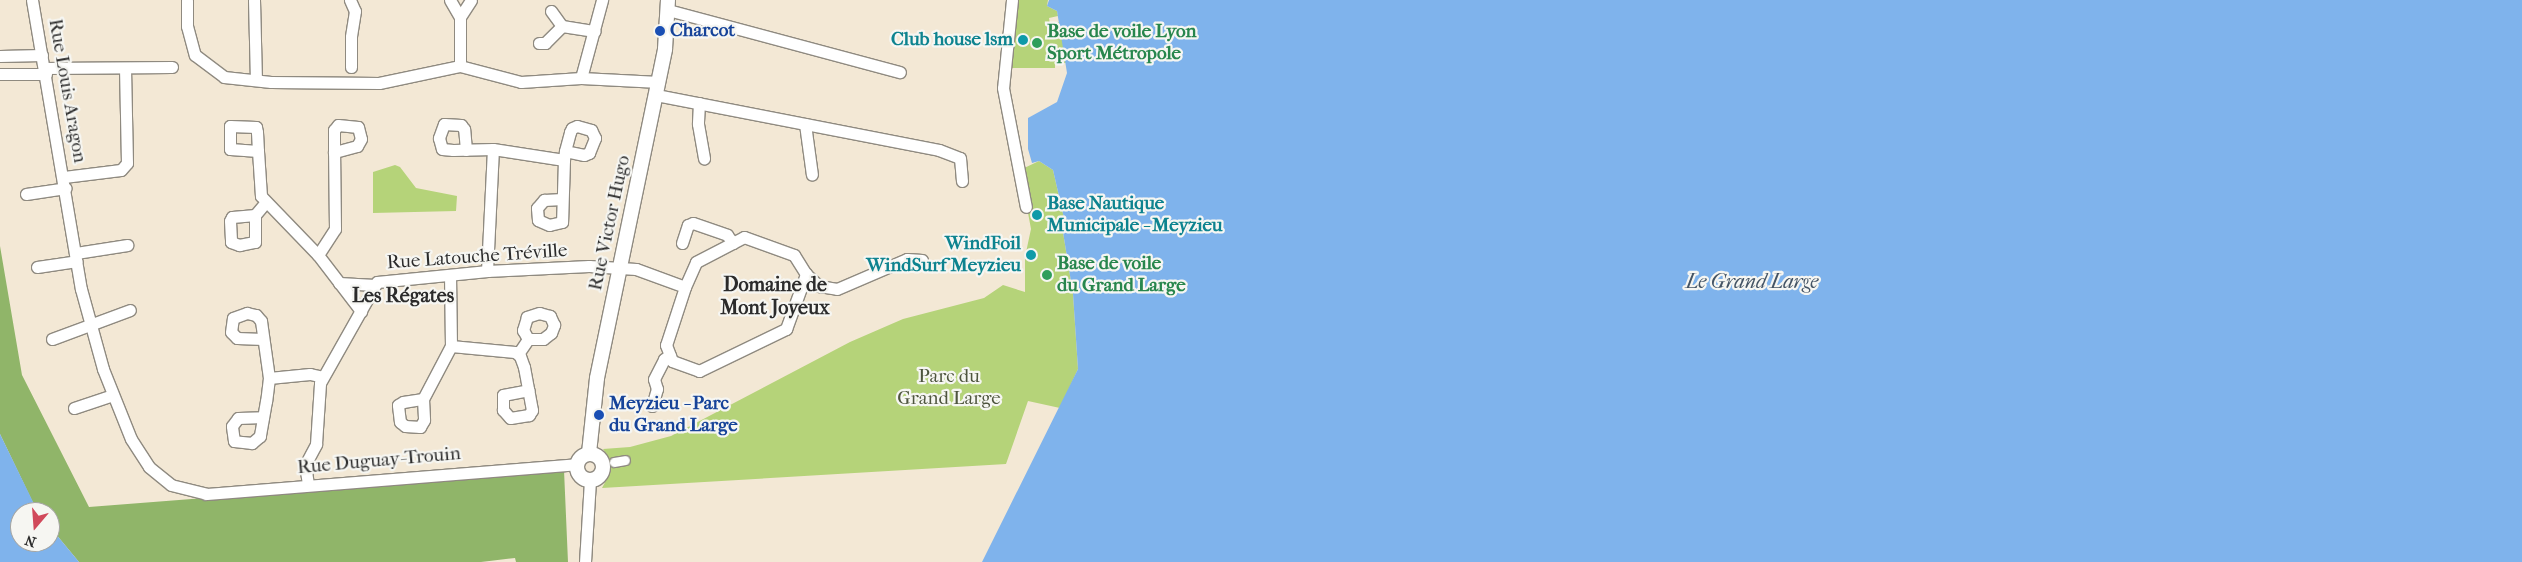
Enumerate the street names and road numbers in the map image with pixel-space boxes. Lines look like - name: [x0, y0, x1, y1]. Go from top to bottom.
- street label: Rue Louis Aragon: [43, 17, 91, 165]
- street label: Rue Victor Hugo: [585, 153, 635, 293]
- street label: Rue Latouche Tréville: [386, 239, 568, 275]
- street label: Rue Duguay-Trouin: [296, 442, 462, 480]

